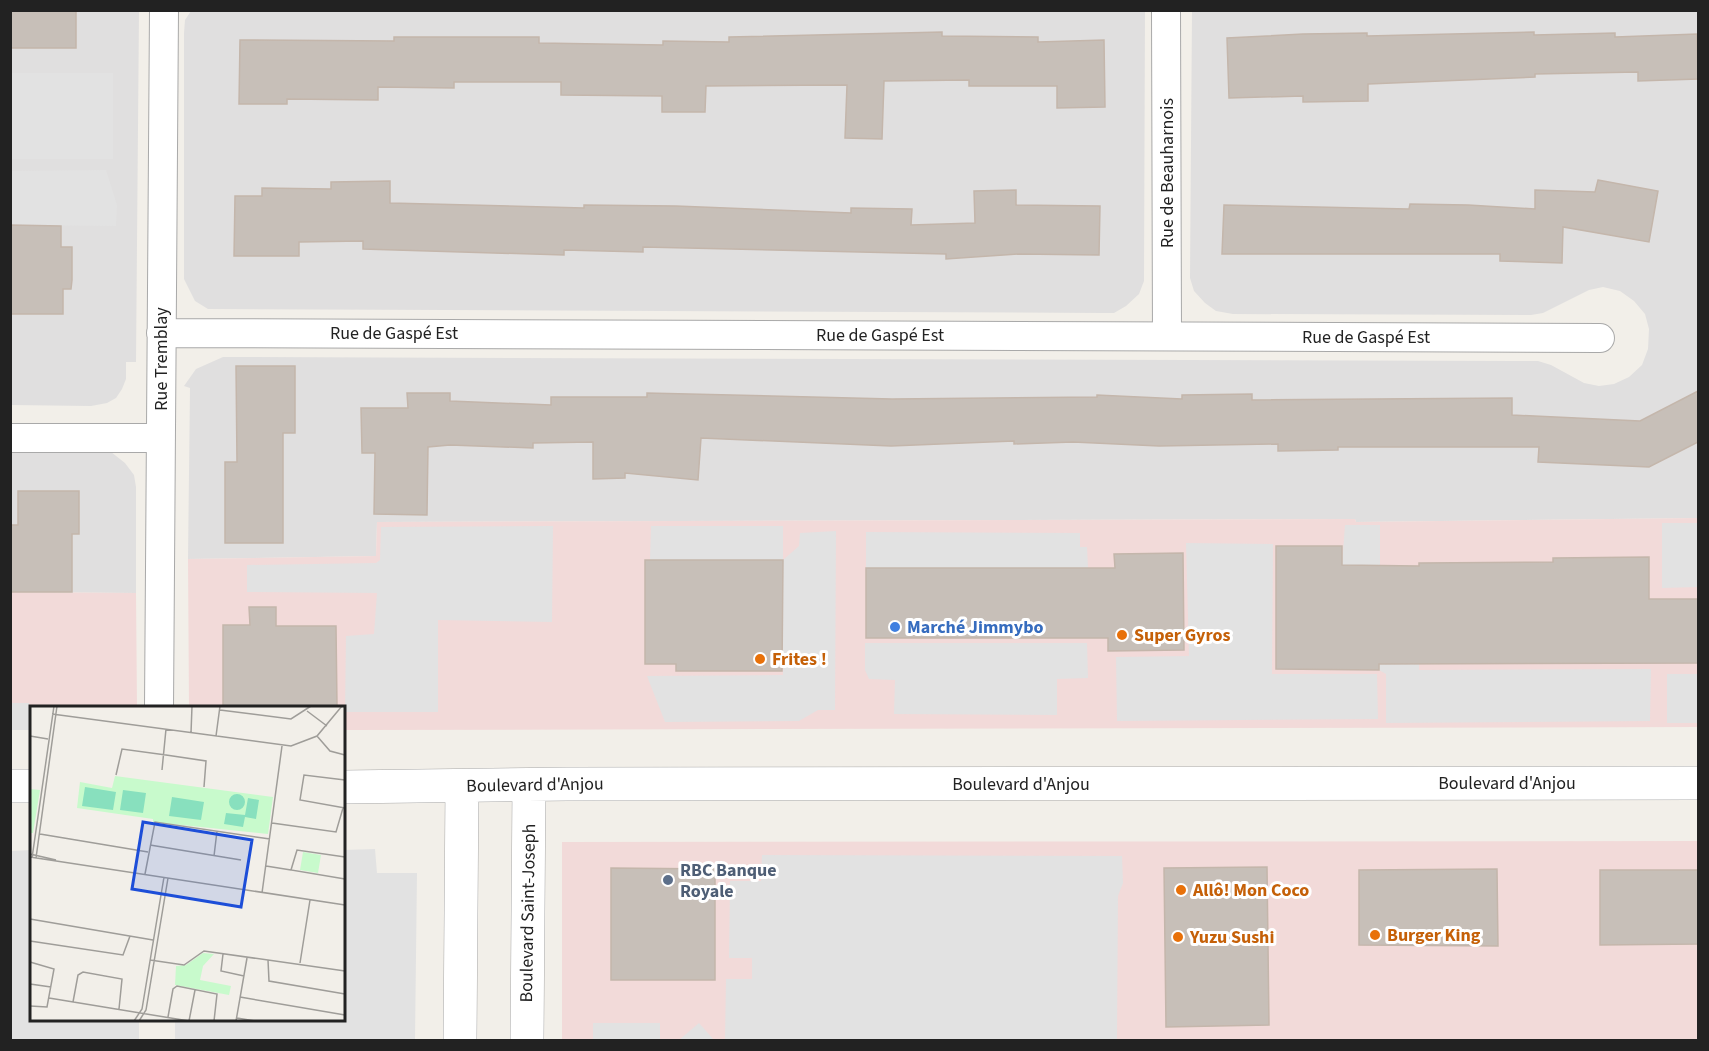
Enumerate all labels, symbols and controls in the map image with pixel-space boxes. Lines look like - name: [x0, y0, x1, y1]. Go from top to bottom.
- street label: Rue de Beauharnois: [1155, 98, 1180, 248]
- street label: Rue Tremblay: [149, 307, 174, 411]
- street label: Rue de Gaspé Est: [330, 321, 458, 346]
- street label: Rue de Gaspé Est: [816, 323, 944, 348]
- street label: Rue de Gaspé Est: [1302, 325, 1430, 350]
- place label: Marché Jimmybo: [907, 615, 1043, 640]
- marker: Marché Jimmybo: [888, 620, 902, 634]
- place label: Super Gyros: [1134, 623, 1230, 648]
- marker: Super Gyros: [1115, 628, 1129, 642]
- place label: Frites !: [772, 647, 827, 672]
- marker: Frites !: [753, 652, 767, 666]
- inset map: [30, 706, 345, 1021]
- street label: Boulevard d'Anjou: [466, 771, 604, 799]
- street label: Boulevard d'Anjou: [1438, 771, 1576, 796]
- street label: Boulevard d'Anjou: [952, 772, 1090, 797]
- street label: Boulevard Saint-Joseph: [514, 823, 542, 1003]
- place label: RBC Banque Royale: [680, 858, 777, 904]
- marker: RBC Banque Royale: [661, 873, 675, 887]
- place label: Allô! Mon Coco: [1192, 878, 1309, 903]
- marker: Allô! Mon Coco: [1174, 883, 1188, 897]
- place label: Burger King: [1387, 923, 1481, 948]
- place label: Yuzu Sushi: [1189, 925, 1274, 950]
- marker: Burger King: [1368, 928, 1382, 942]
- marker: Yuzu Sushi: [1171, 930, 1185, 944]

